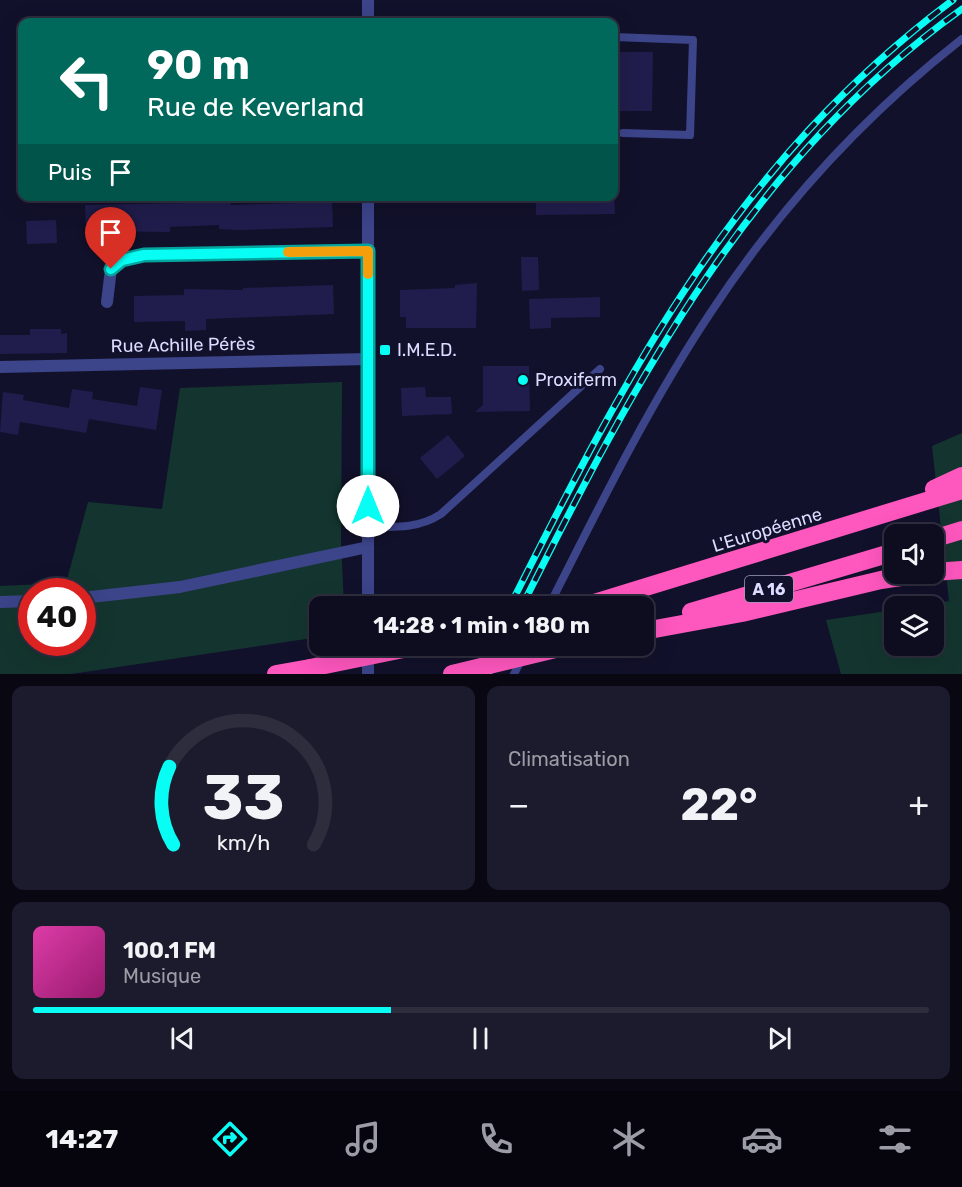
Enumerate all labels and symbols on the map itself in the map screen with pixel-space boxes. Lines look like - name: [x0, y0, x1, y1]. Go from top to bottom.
- pin: [85, 207, 136, 269]
- street label: Rue Achille Pérès: [111, 333, 255, 357]
- place label: I.M.E.D.: [397, 339, 457, 361]
- marker: I.M.E.D.: [378, 343, 392, 357]
- place label: Proxiferm: [535, 369, 617, 391]
- marker: Proxiferm: [516, 373, 530, 387]
- position arrow: [336, 474, 400, 538]
- street label: L'Européenne: [709, 503, 825, 557]
- road number: A 16: [745, 576, 793, 602]
- speed limit sign: 40: [18, 578, 96, 656]

